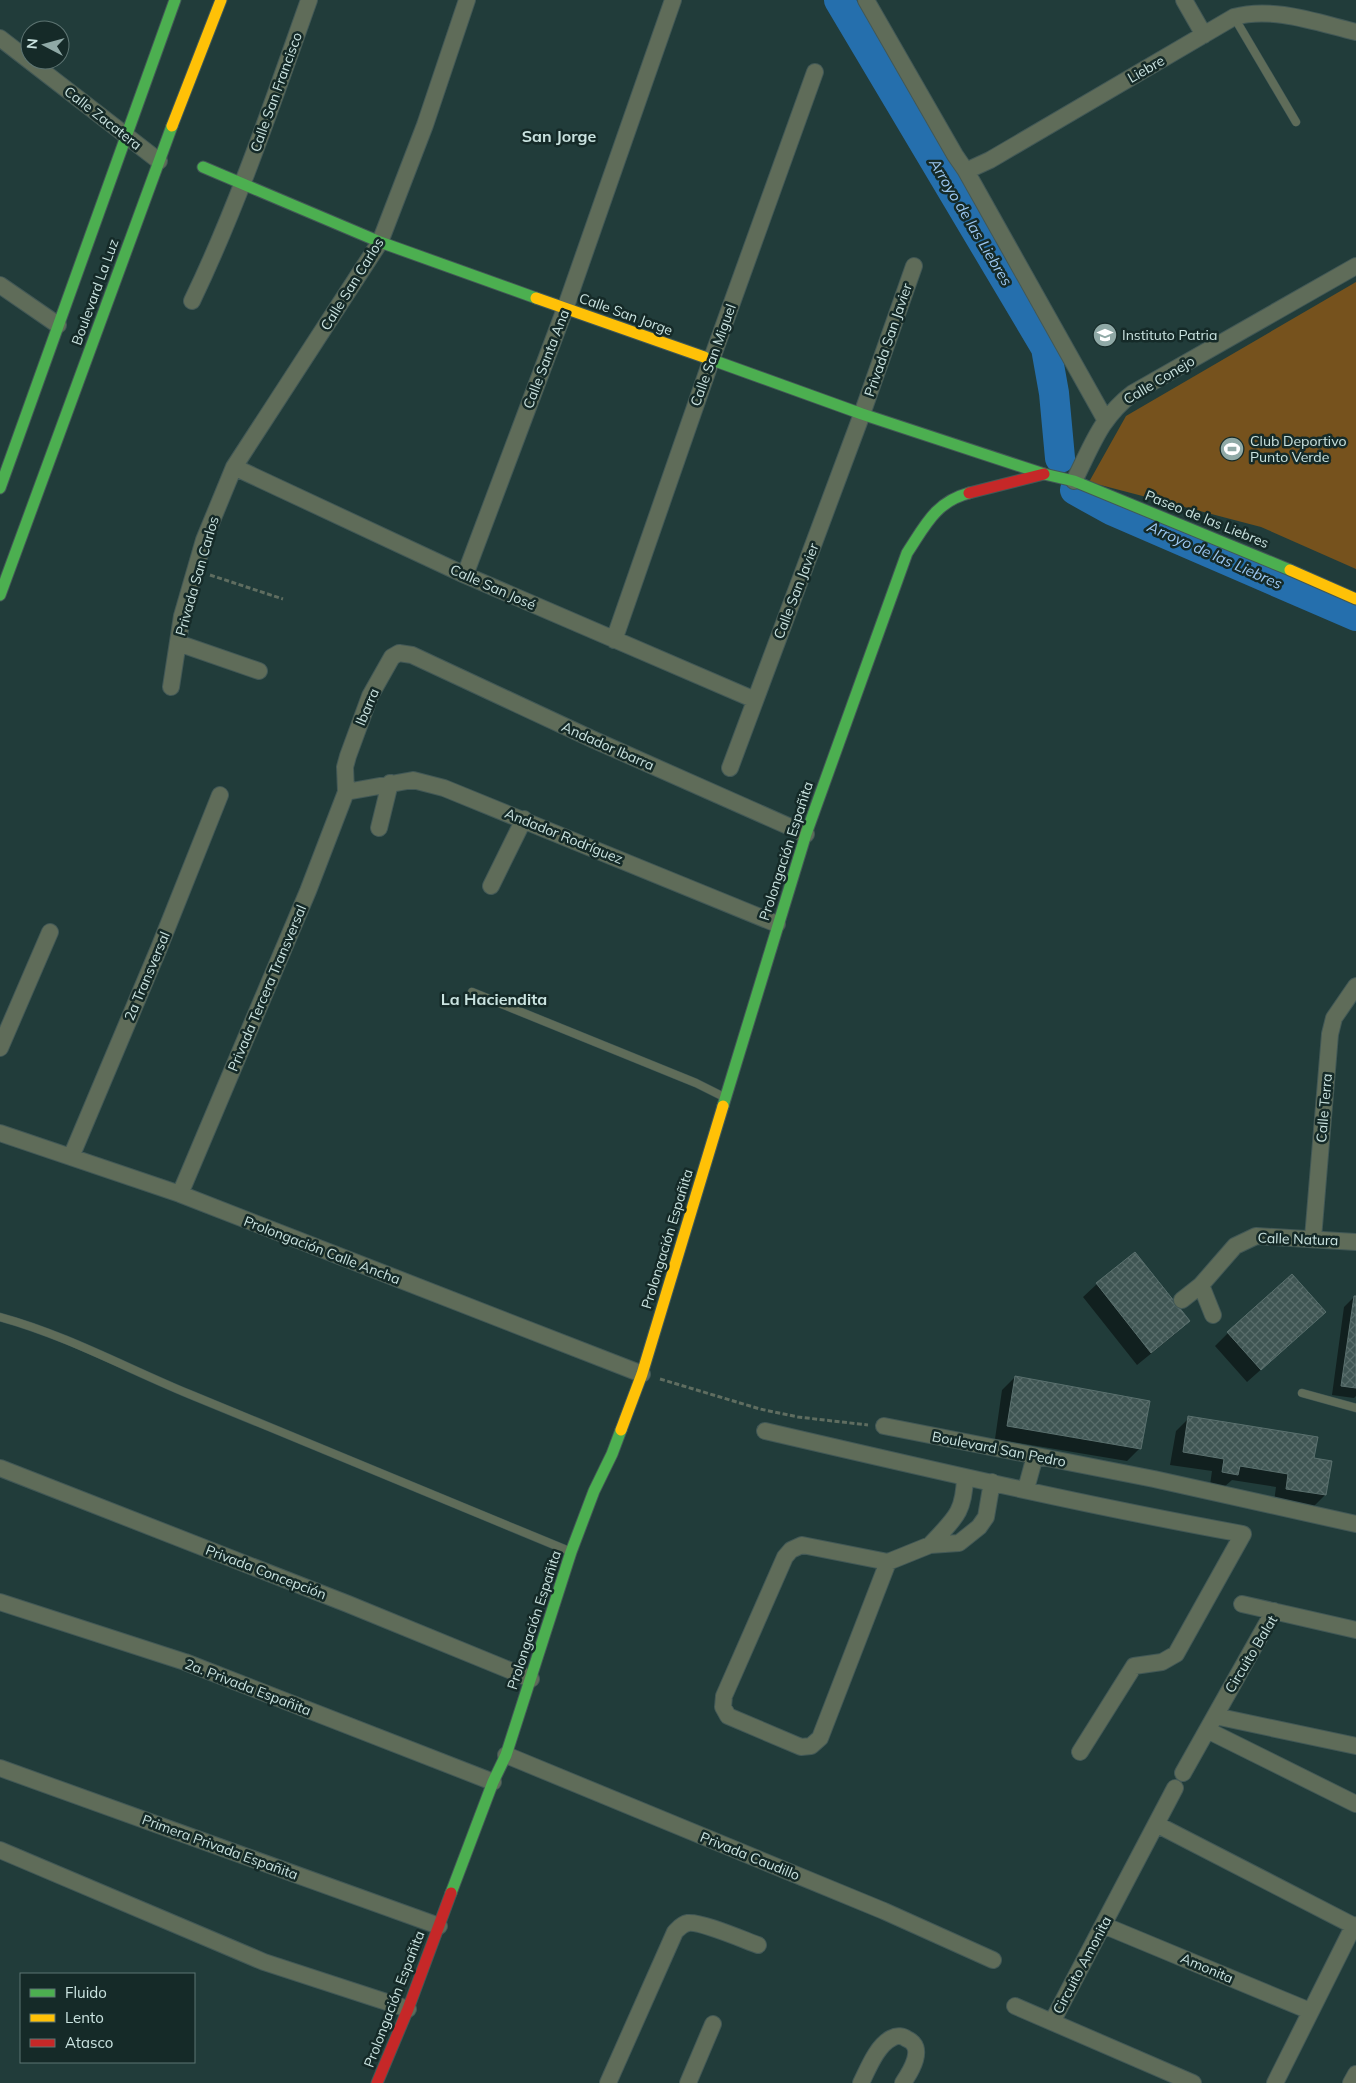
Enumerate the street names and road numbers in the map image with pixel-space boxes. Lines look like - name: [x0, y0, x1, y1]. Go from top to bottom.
- street label: Calle San Francisco: [246, 30, 306, 154]
- street label: Liebre: [1124, 51, 1168, 87]
- street label: Calle Zacatera: [61, 82, 145, 154]
- street label: Calle San Carlos: [316, 234, 388, 334]
- street label: Boulevard La Luz: [67, 236, 123, 348]
- street label: Privada San Javier: [860, 280, 916, 399]
- street label: Calle San Jorge: [577, 289, 675, 339]
- street label: Calle San Miguel: [686, 301, 740, 409]
- street label: Calle Santa Ana: [519, 307, 573, 411]
- street label: Calle Conejo: [1120, 352, 1198, 408]
- street label: Paseo de las Liebres: [1142, 486, 1272, 552]
- street label: Privada San Carlos: [171, 514, 223, 638]
- street label: Calle San Javier: [769, 540, 823, 641]
- street label: Calle San José: [447, 560, 539, 614]
- street label: Ibarra: [351, 686, 383, 728]
- street label: Andador Ibarra: [559, 718, 657, 774]
- street label: Prolongación Españita: [755, 779, 817, 923]
- street label: Andador Rodríguez: [502, 804, 626, 868]
- street label: Privada Tercera Transversal: [224, 902, 310, 1074]
- street label: 2a Transversal: [120, 929, 174, 1023]
- street label: Calle Terra: [1312, 1073, 1336, 1143]
- street label: Prolongación Españita: [637, 1167, 697, 1311]
- street label: Prolongación Calle Ancha: [241, 1212, 403, 1288]
- street label: Calle Natura: [1257, 1229, 1339, 1249]
- street label: Boulevard San Pedro: [931, 1427, 1067, 1471]
- street label: Privada Concepción: [203, 1541, 329, 1603]
- street label: Prolongación Españita: [503, 1548, 565, 1692]
- street label: Circuito Balat: [1221, 1612, 1281, 1696]
- street label: 2a. Privada Españita: [182, 1655, 314, 1719]
- street label: Primera Privada Españita: [140, 1810, 300, 1884]
- street label: Privada Caudillo: [698, 1828, 802, 1884]
- street label: Circuito Amonita: [1049, 1913, 1115, 2017]
- street label: Prolongación Españita: [360, 1928, 428, 2070]
- street label: Amonita: [1178, 1949, 1236, 1987]

